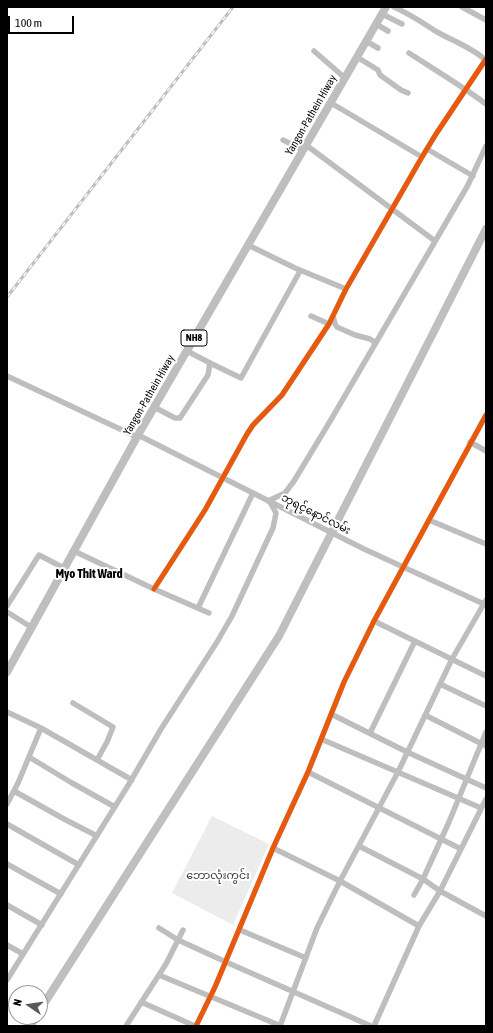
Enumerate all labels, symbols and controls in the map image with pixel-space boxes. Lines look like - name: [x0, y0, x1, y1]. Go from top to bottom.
- scale bar: [10, 8, 76, 34]
- text: 100 m: [15, 16, 42, 30]
- street label: Yangon-Pathein Hiway: [283, 72, 339, 158]
- road number: NH8: [181, 330, 207, 346]
- street label: Yangon-Pathein Hiway: [121, 352, 177, 438]
- street label: ဘုရင့်နောင်လမ်း: [279, 491, 353, 537]
- district label: Myo Thit Ward: [55, 566, 123, 582]
- park label: ဘောလုံးကွင်း: [186, 869, 250, 883]
- north arrow: [8, 985, 48, 1025]
- text: N: [11, 998, 24, 1007]

